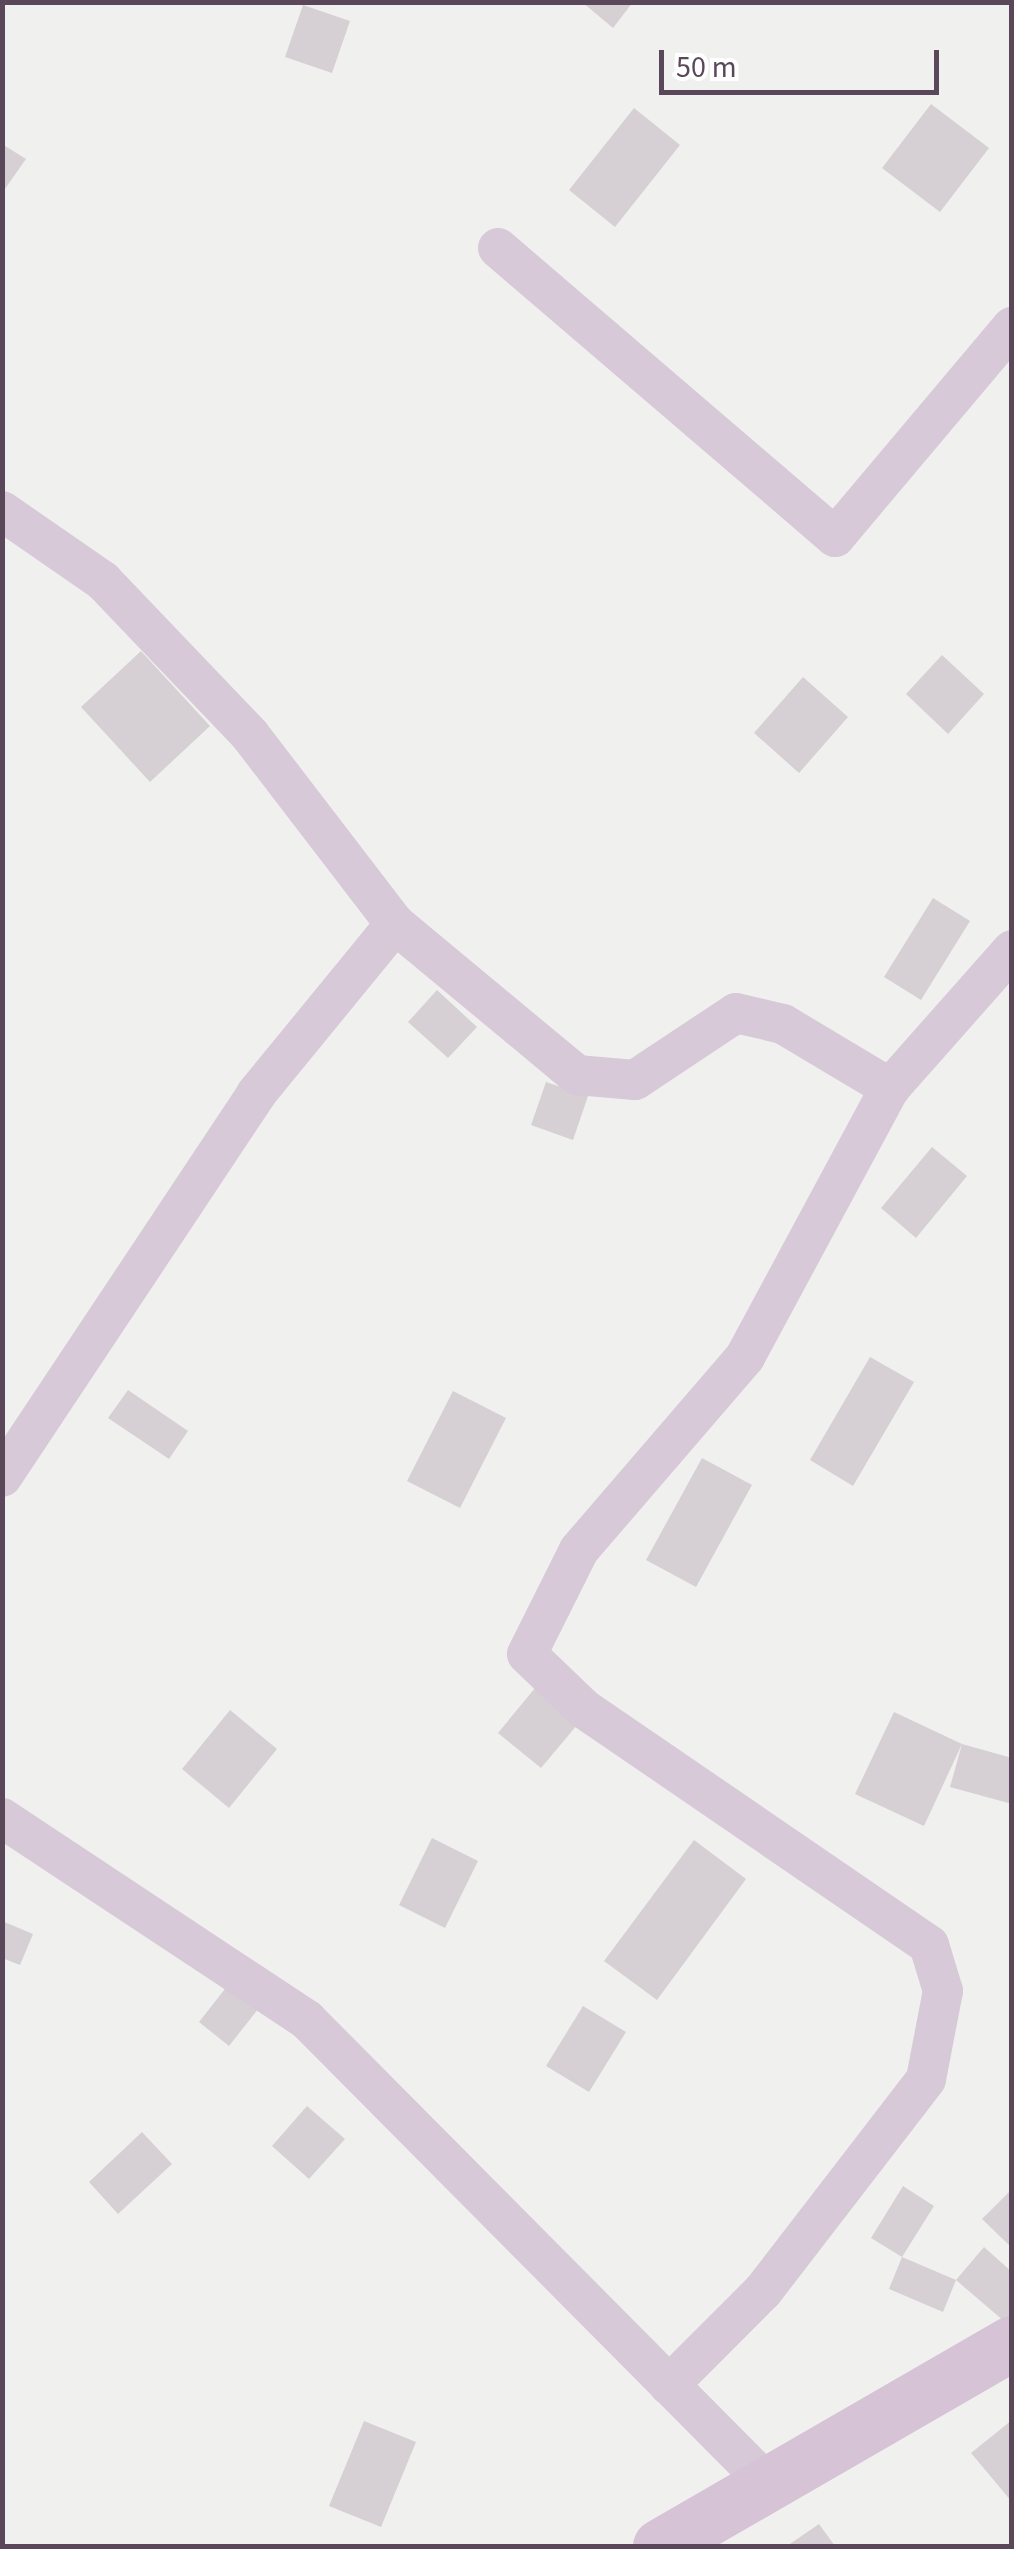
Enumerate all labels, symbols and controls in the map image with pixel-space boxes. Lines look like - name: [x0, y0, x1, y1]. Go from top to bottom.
- scale bar: [664, 30, 944, 92]
- text: 50 m: [676, 46, 737, 89]

